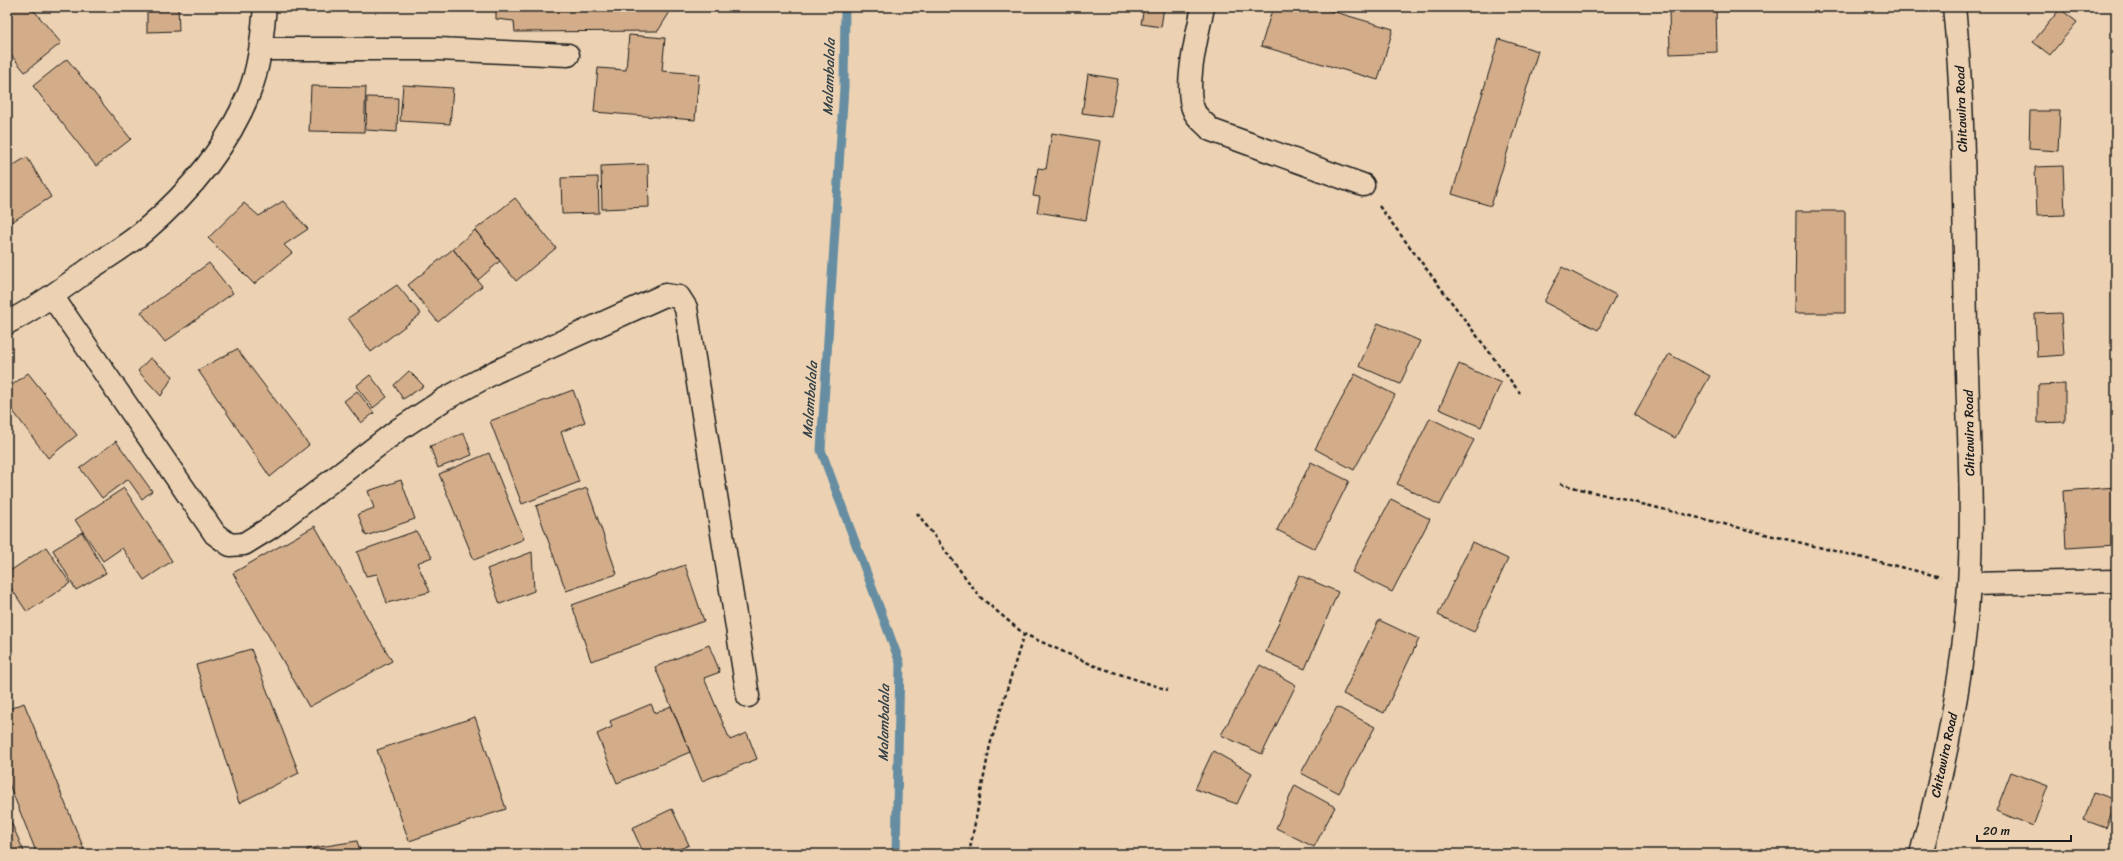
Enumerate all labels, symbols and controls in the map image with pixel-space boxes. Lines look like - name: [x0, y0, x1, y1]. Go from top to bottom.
- water label: Malambalala: [815, 36, 843, 116]
- street label: Chitawira Road: [1948, 64, 1974, 153]
- water label: Malambalala: [795, 359, 825, 439]
- street label: Chitawira Road: [1957, 388, 1981, 476]
- water label: Malambalala: [871, 682, 897, 762]
- street label: Chitawira Road: [1924, 709, 1964, 800]
- scale bar: [1977, 817, 2071, 843]
- text: 20 m: [1983, 820, 2010, 842]

